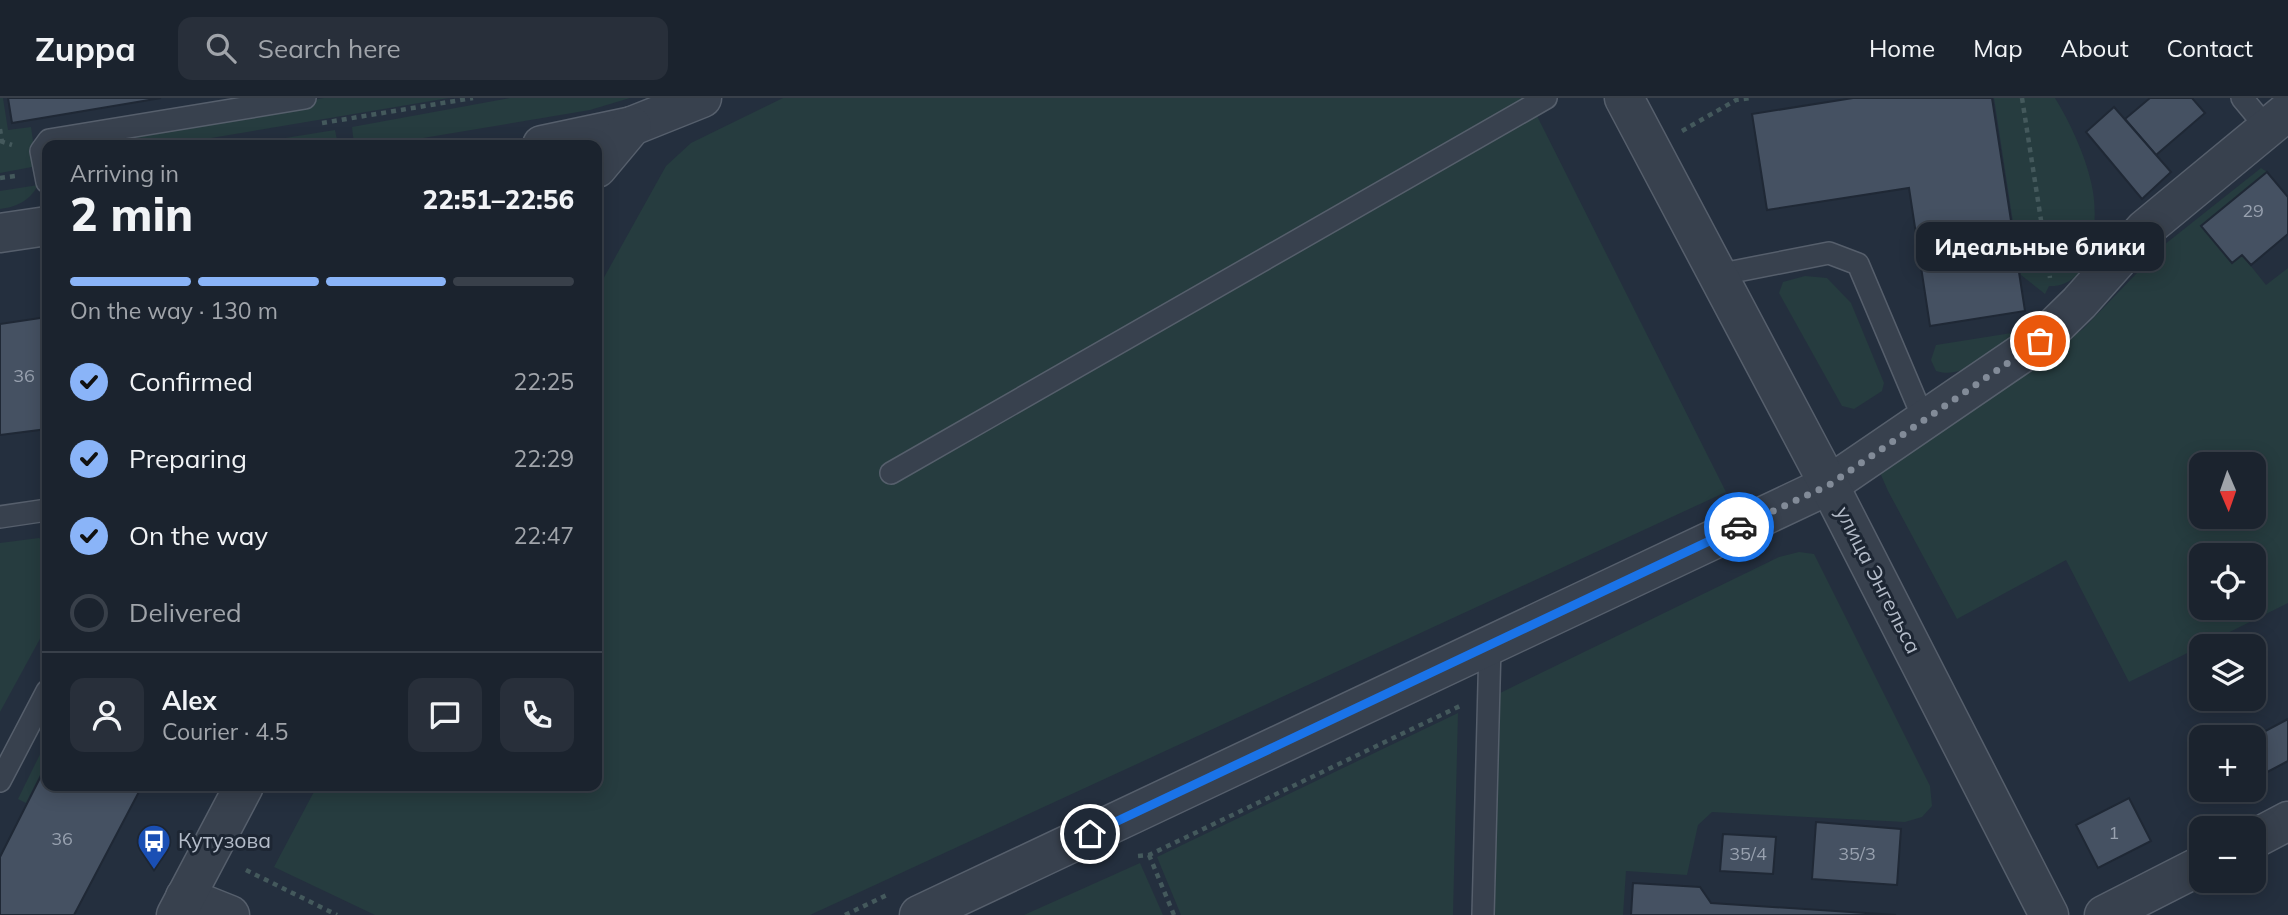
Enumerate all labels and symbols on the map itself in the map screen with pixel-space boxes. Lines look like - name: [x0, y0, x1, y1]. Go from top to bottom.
- house number: 29: [2242, 199, 2264, 222]
- callout: Идеальные блики: [1916, 222, 2164, 271]
- pin: [2010, 311, 2070, 371]
- house number: 36: [13, 364, 35, 387]
- north arrow: [2189, 452, 2266, 528]
- courier: [1704, 492, 1774, 562]
- street label: улица Энгельса: [1831, 501, 1927, 658]
- pin: [1060, 804, 1120, 864]
- house number: 1: [2109, 821, 2119, 844]
- bus stop icon: Кутузова: [135, 822, 173, 871]
- house number: 36: [51, 827, 73, 850]
- place label: Кутузова: [178, 827, 271, 853]
- house number: 35/4: [1729, 842, 1767, 865]
- house number: 35/3: [1838, 842, 1876, 865]

